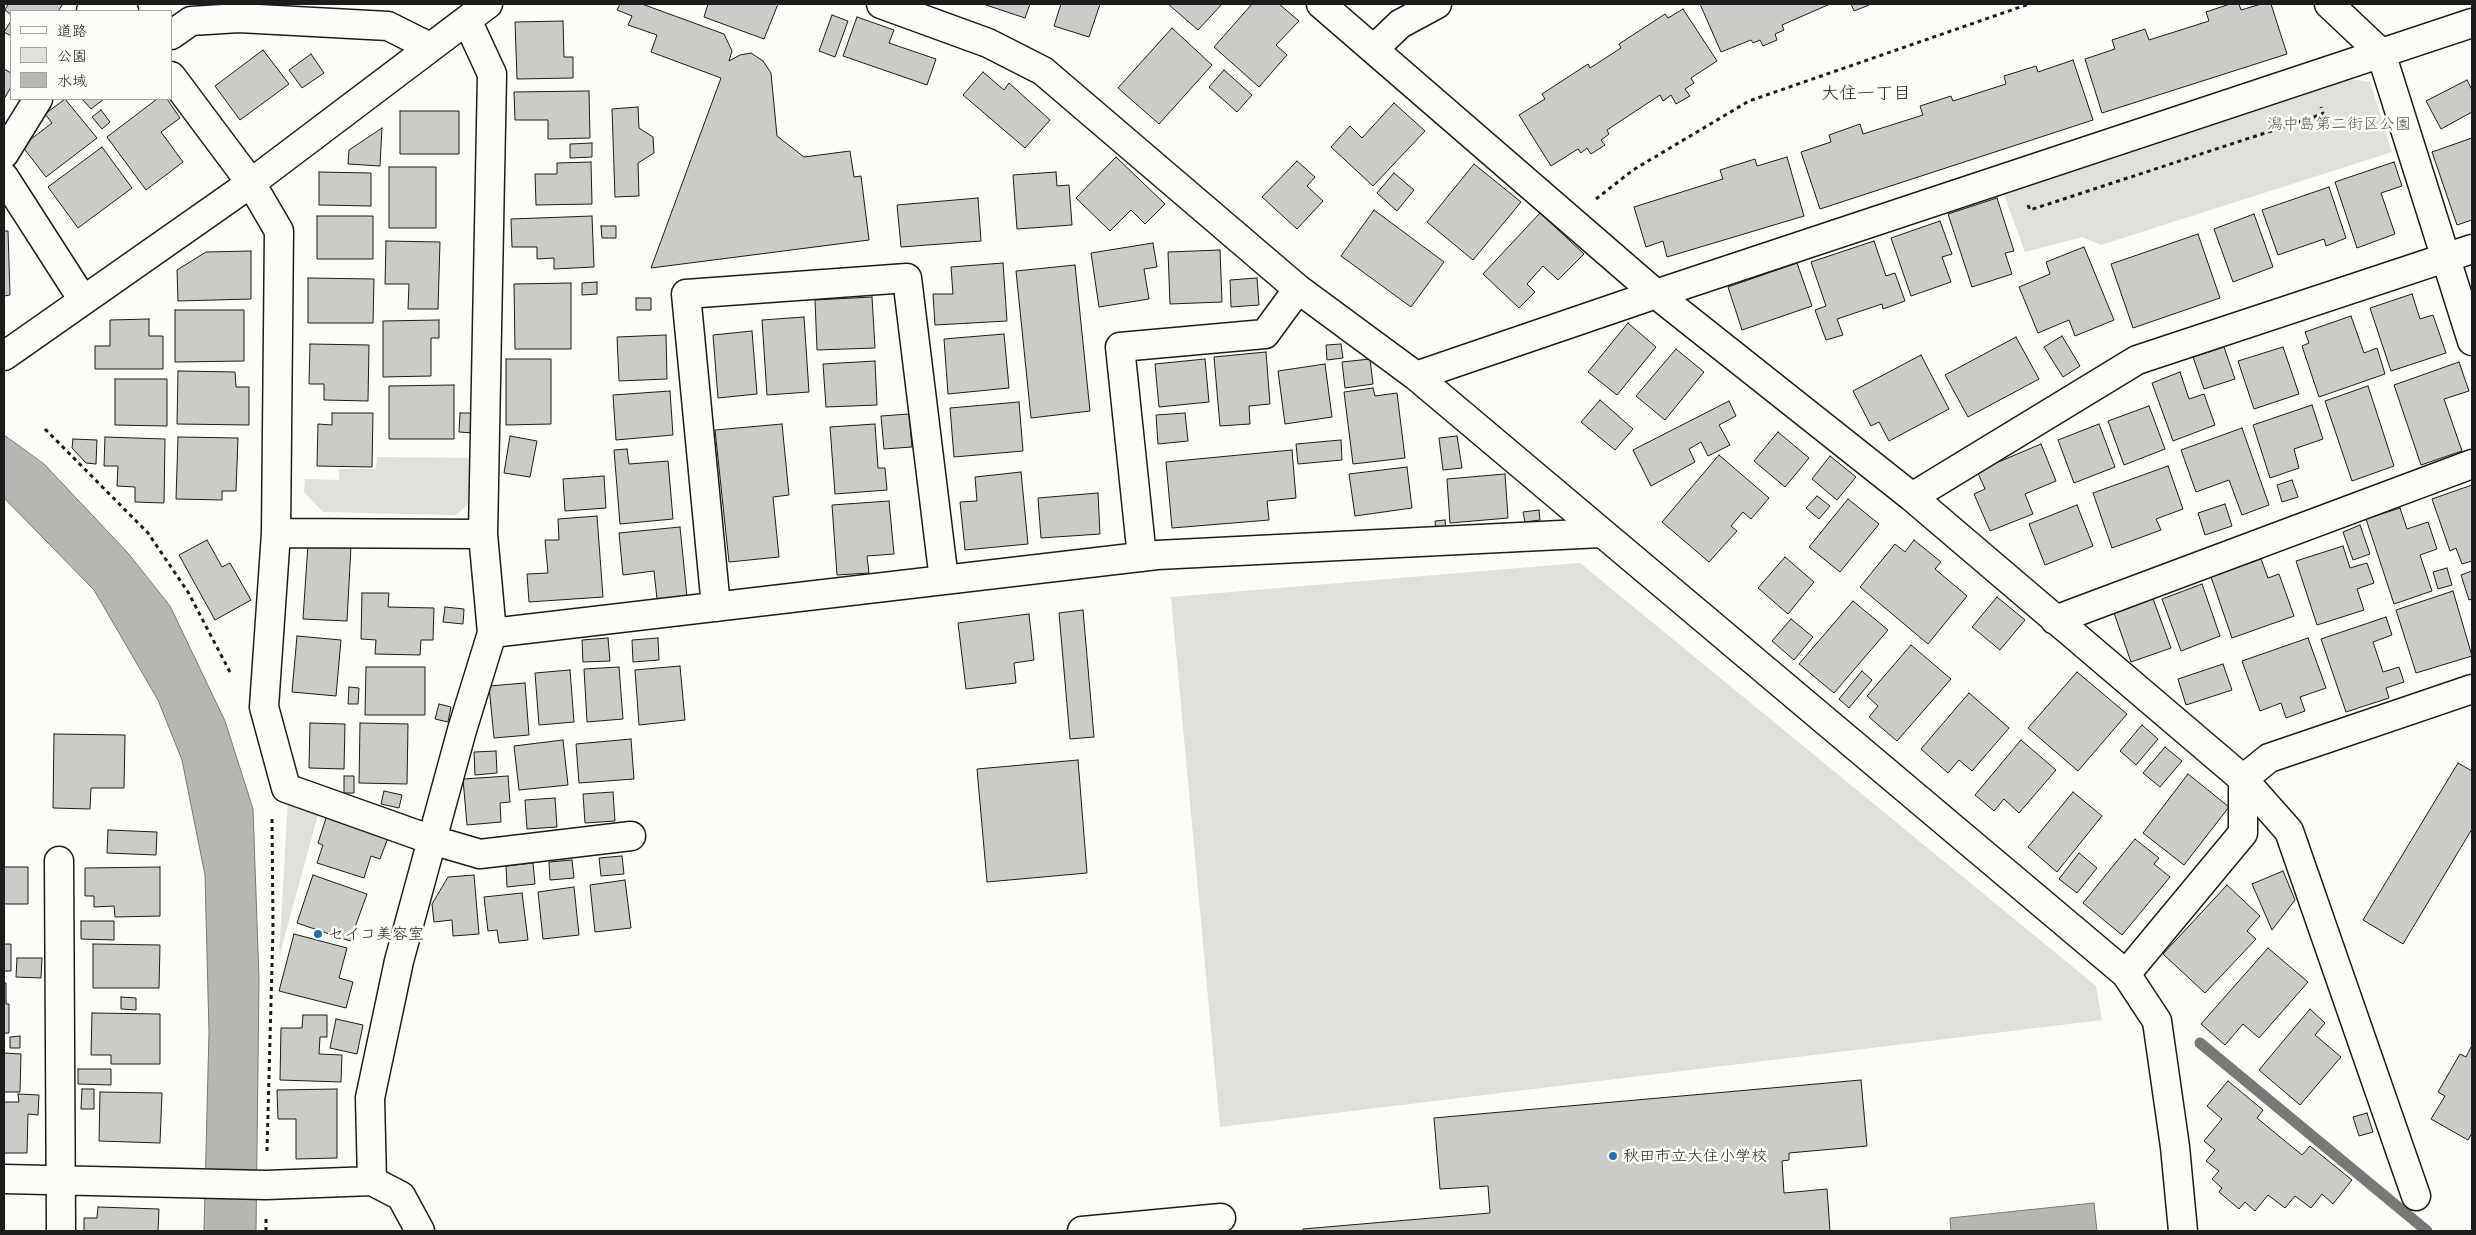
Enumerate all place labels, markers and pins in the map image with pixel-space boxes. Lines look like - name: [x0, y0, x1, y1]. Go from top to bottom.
- place label: セイコ美容室: [328, 924, 424, 944]
- marker: セイコ美容室: [312, 928, 324, 940]
- place label: 秋田市立大住小学校: [1623, 1146, 1767, 1166]
- marker: 秋田市立大住小学校: [1607, 1150, 1619, 1162]

